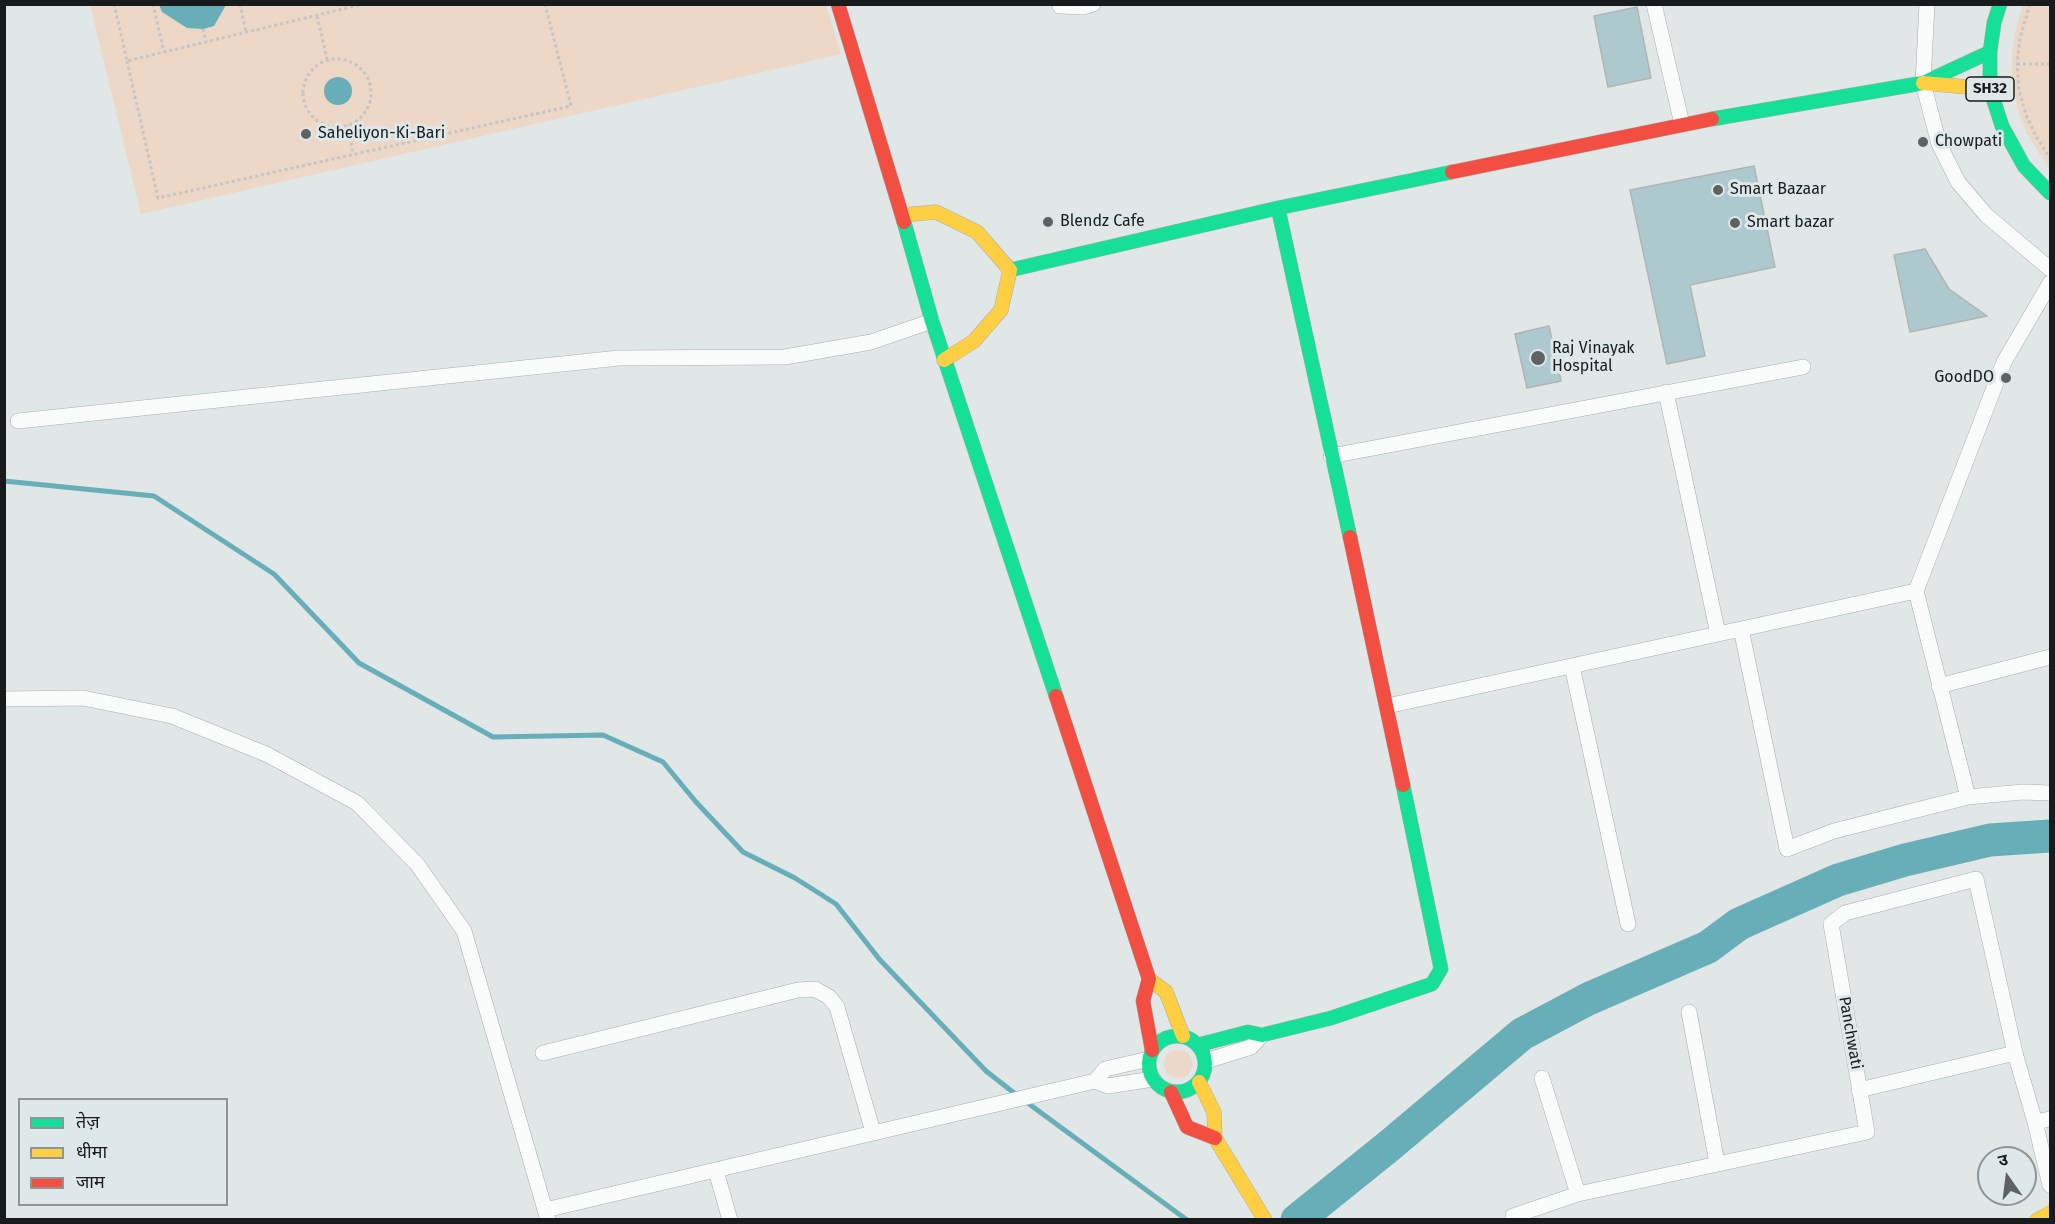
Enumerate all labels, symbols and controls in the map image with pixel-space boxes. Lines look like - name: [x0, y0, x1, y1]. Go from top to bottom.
- road number: SH32: [1966, 77, 2014, 101]
- place label: Saheliyon-Ki-Bari: [318, 124, 445, 144]
- marker: Saheliyon-Ki-Bari: [299, 127, 313, 141]
- place label: Chowpati: [1935, 132, 2002, 152]
- marker: Chowpati: [1916, 135, 1930, 149]
- place label: Smart Bazaar: [1730, 180, 1826, 200]
- marker: Smart Bazaar: [1711, 183, 1725, 197]
- place label: Blendz Cafe: [1060, 212, 1145, 232]
- place label: Smart bazar: [1747, 213, 1834, 233]
- marker: Blendz Cafe: [1041, 215, 1055, 229]
- marker: Smart bazar: [1728, 216, 1742, 230]
- place label: Raj Vinayak Hospital: [1552, 339, 1635, 377]
- marker: Raj Vinayak Hospital: [1529, 349, 1547, 367]
- place label: GoodDO: [1934, 368, 1994, 388]
- marker: GoodDO: [1999, 371, 2013, 385]
- street label: Panchwati: [1834, 995, 1866, 1071]
- legend: [18, 1098, 228, 1206]
- text: तेज़: [76, 1111, 100, 1133]
- text: धीमा: [76, 1141, 107, 1163]
- north arrow: [1977, 1146, 2037, 1206]
- text: उ: [1996, 1150, 2010, 1170]
- text: जाम: [76, 1171, 105, 1193]

